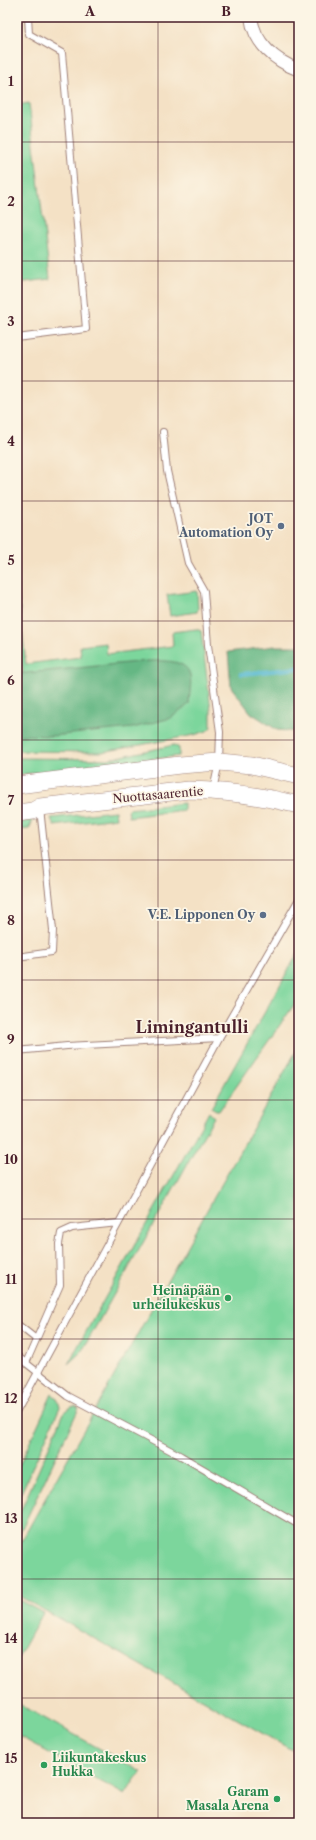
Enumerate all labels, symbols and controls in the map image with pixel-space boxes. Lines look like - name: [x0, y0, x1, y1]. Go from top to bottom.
- text: A: [84, 3, 96, 19]
- text: B: [221, 3, 231, 19]
- text: 1: [8, 73, 14, 89]
- text: 2: [7, 193, 15, 209]
- text: 3: [7, 313, 15, 329]
- text: 4: [7, 433, 15, 449]
- place label: JOT Automation Oy: [178, 511, 274, 540]
- marker: JOT Automation Oy: [276, 521, 286, 531]
- text: 5: [7, 552, 15, 568]
- text: 6: [7, 672, 15, 688]
- street label: Nuottasaarentie: [112, 783, 204, 806]
- text: 7: [8, 792, 15, 808]
- place label: V.E. Lipponen Oy: [147, 907, 256, 922]
- marker: V.E. Lipponen Oy: [258, 910, 268, 920]
- text: 8: [7, 912, 15, 928]
- district label: Limingantulli: [136, 1017, 249, 1037]
- text: 9: [7, 1031, 15, 1047]
- text: 10: [4, 1151, 18, 1167]
- text: 11: [5, 1271, 17, 1287]
- place label: Heinäpään urheilukeskus: [133, 1283, 221, 1312]
- marker: Heinäpään urheilukeskus: [223, 1293, 233, 1303]
- text: 12: [4, 1390, 18, 1406]
- text: 13: [4, 1510, 18, 1526]
- text: 14: [4, 1630, 18, 1646]
- text: 15: [4, 1750, 18, 1766]
- place label: Liikuntakeskus Hukka: [52, 1750, 147, 1779]
- marker: Liikuntakeskus Hukka: [39, 1760, 49, 1770]
- place label: Garam Masala Arena: [186, 1784, 270, 1813]
- marker: Garam Masala Arena: [272, 1794, 282, 1804]

